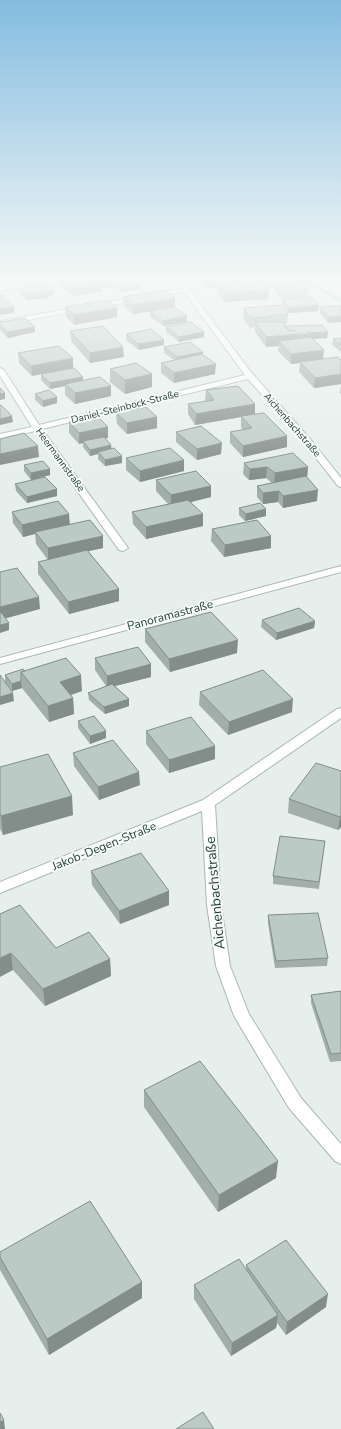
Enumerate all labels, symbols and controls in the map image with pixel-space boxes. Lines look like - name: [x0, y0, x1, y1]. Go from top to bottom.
- street label: Daniel-Steinbock-Straße: [70, 387, 180, 427]
- street label: Aichenbachstraße: [260, 390, 324, 460]
- street label: Heermannstraße: [32, 425, 88, 495]
- street label: Panoramastraße: [125, 596, 215, 634]
- street label: Jakob-Degen-Straße: [48, 818, 159, 875]
- street label: Aichenbachstraße: [201, 836, 229, 950]

